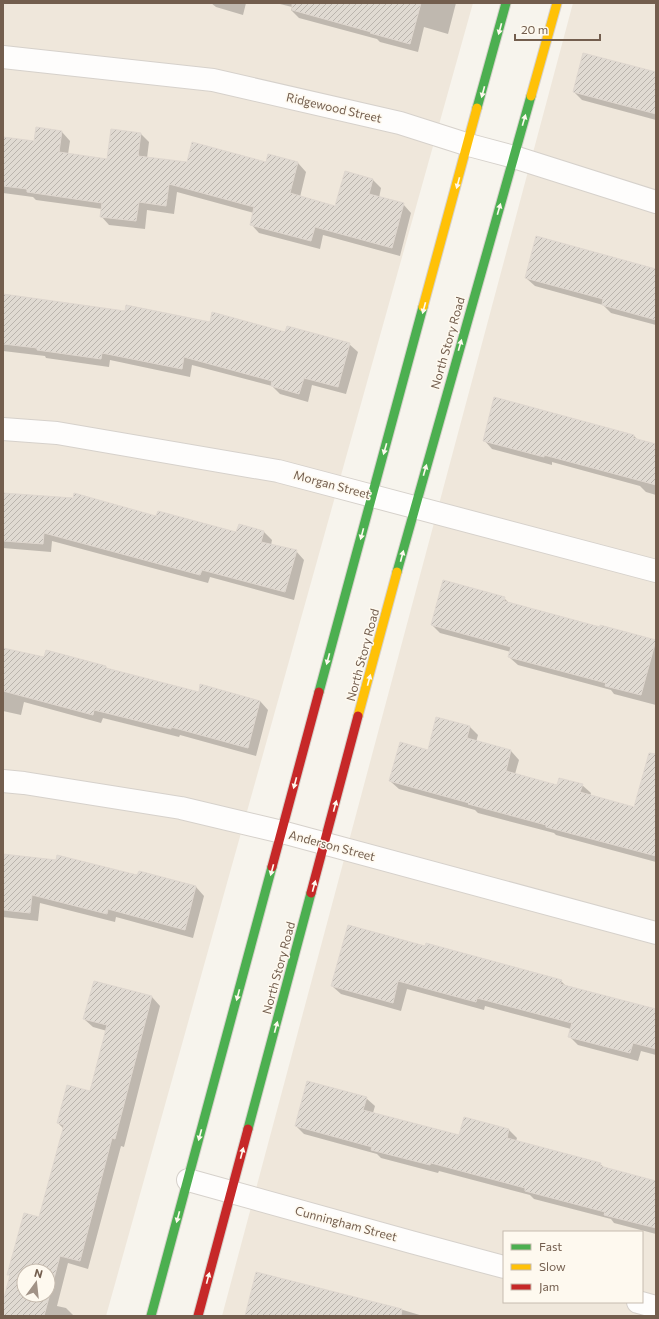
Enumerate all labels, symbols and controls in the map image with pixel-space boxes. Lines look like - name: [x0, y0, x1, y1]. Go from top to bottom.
- scale bar: [515, 16, 600, 42]
- text: 20 m: [521, 22, 548, 36]
- one-way arrow: [496, 23, 502, 35]
- one-way arrow: [480, 86, 486, 98]
- street label: Ridgewood Street: [285, 89, 383, 125]
- one-way arrow: [522, 113, 528, 126]
- one-way arrow: [455, 177, 461, 189]
- one-way arrow: [496, 203, 502, 215]
- street label: North Story Road: [427, 295, 467, 390]
- one-way arrow: [421, 302, 427, 314]
- one-way arrow: [458, 338, 464, 351]
- one-way arrow: [382, 444, 388, 456]
- one-way arrow: [422, 463, 428, 475]
- street label: Morgan Street: [292, 467, 372, 501]
- one-way arrow: [359, 528, 365, 540]
- one-way arrow: [399, 549, 405, 562]
- street label: North Story Road: [343, 607, 381, 703]
- one-way arrow: [325, 653, 331, 665]
- one-way arrow: [366, 674, 372, 687]
- one-way arrow: [292, 777, 298, 789]
- one-way arrow: [333, 800, 339, 812]
- street label: Anderson Street: [288, 827, 377, 863]
- one-way arrow: [269, 864, 275, 876]
- one-way arrow: [311, 880, 317, 892]
- street label: North Story Road: [259, 920, 297, 1016]
- one-way arrow: [235, 990, 241, 1002]
- one-way arrow: [273, 1021, 279, 1033]
- one-way arrow: [197, 1130, 203, 1142]
- one-way arrow: [239, 1146, 245, 1159]
- street label: Cunningham Street: [294, 1203, 399, 1243]
- one-way arrow: [175, 1212, 181, 1224]
- legend: [503, 1231, 643, 1303]
- text: Fast: [539, 1239, 562, 1253]
- text: Slow: [539, 1259, 566, 1273]
- north arrow: [16, 1263, 56, 1303]
- text: N: [33, 1266, 44, 1280]
- one-way arrow: [206, 1272, 212, 1284]
- text: Jam: [539, 1279, 559, 1294]

